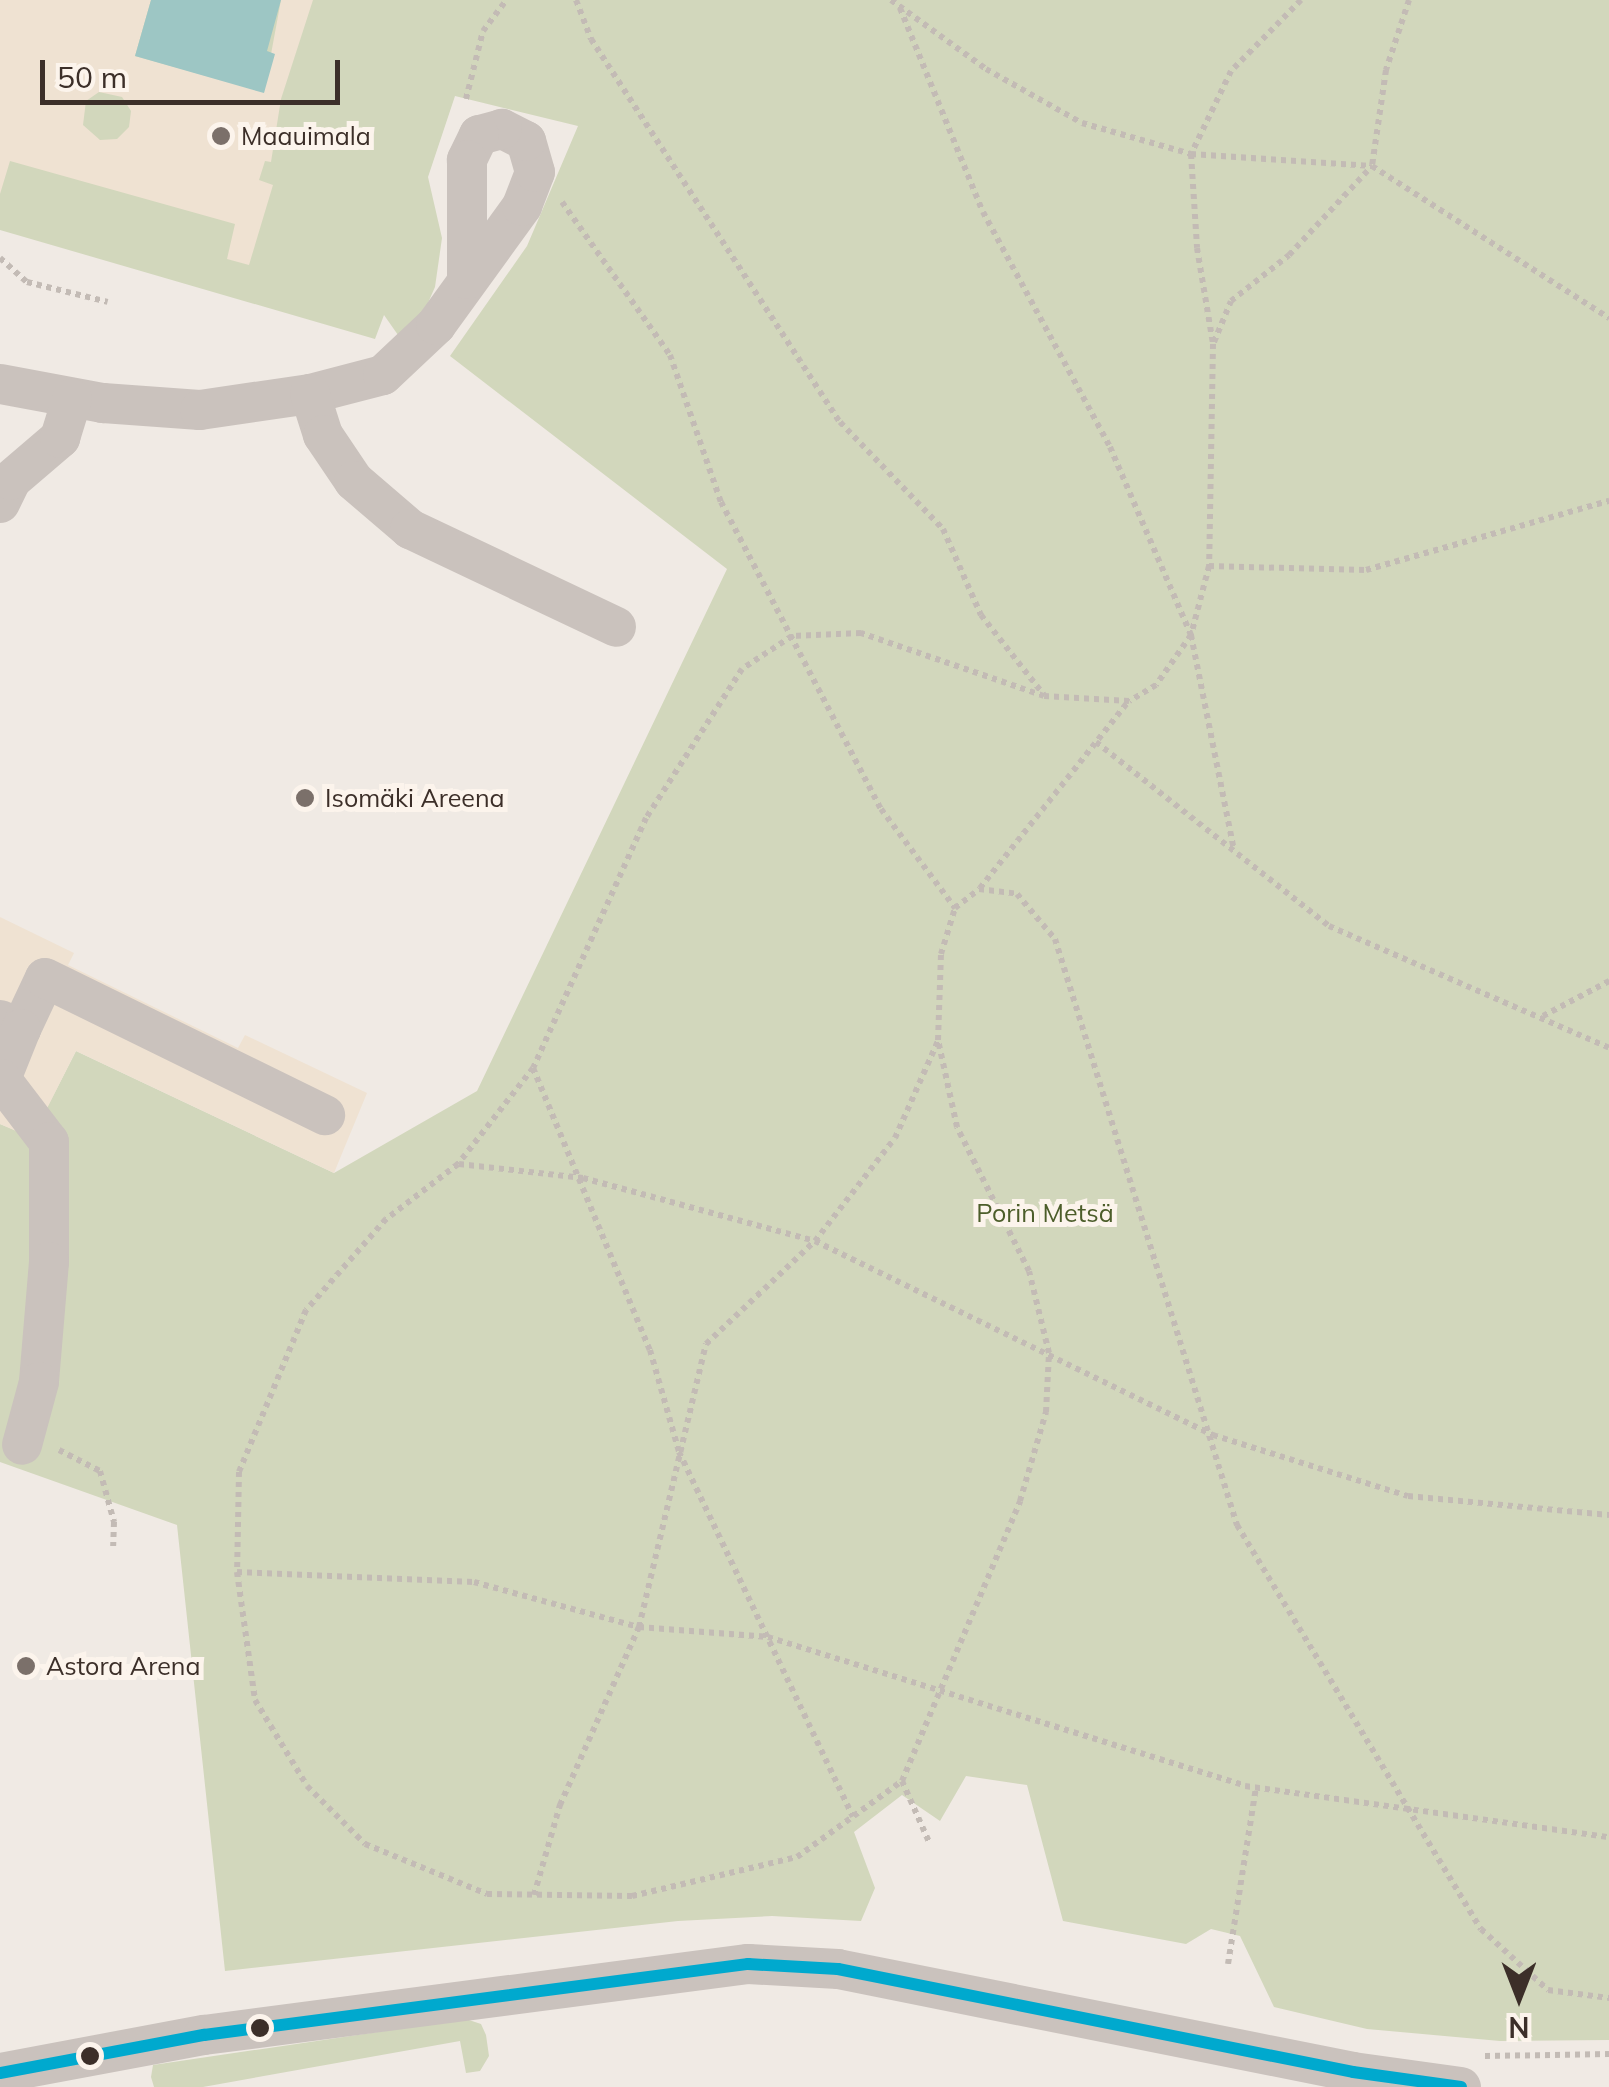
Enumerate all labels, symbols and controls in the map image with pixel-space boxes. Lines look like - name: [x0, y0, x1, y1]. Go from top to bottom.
- scale bar: [45, 40, 345, 102]
- text: 50 m: [57, 58, 127, 96]
- place label: Maauimala: [241, 121, 371, 151]
- marker: Maauimala: [210, 125, 232, 147]
- place label: Isomäki Areena: [325, 783, 505, 813]
- marker: Isomäki Areena: [294, 787, 316, 809]
- park label: Porin Metsä: [976, 1198, 1114, 1228]
- place label: Astora Arena: [46, 1651, 200, 1681]
- marker: Astora Arena: [15, 1655, 37, 1677]
- north arrow: [1469, 1947, 1569, 2047]
- text: N: [1508, 2010, 1530, 2045]
- unlabelled marker: [250, 2018, 270, 2038]
- unlabelled marker: [80, 2046, 100, 2066]

